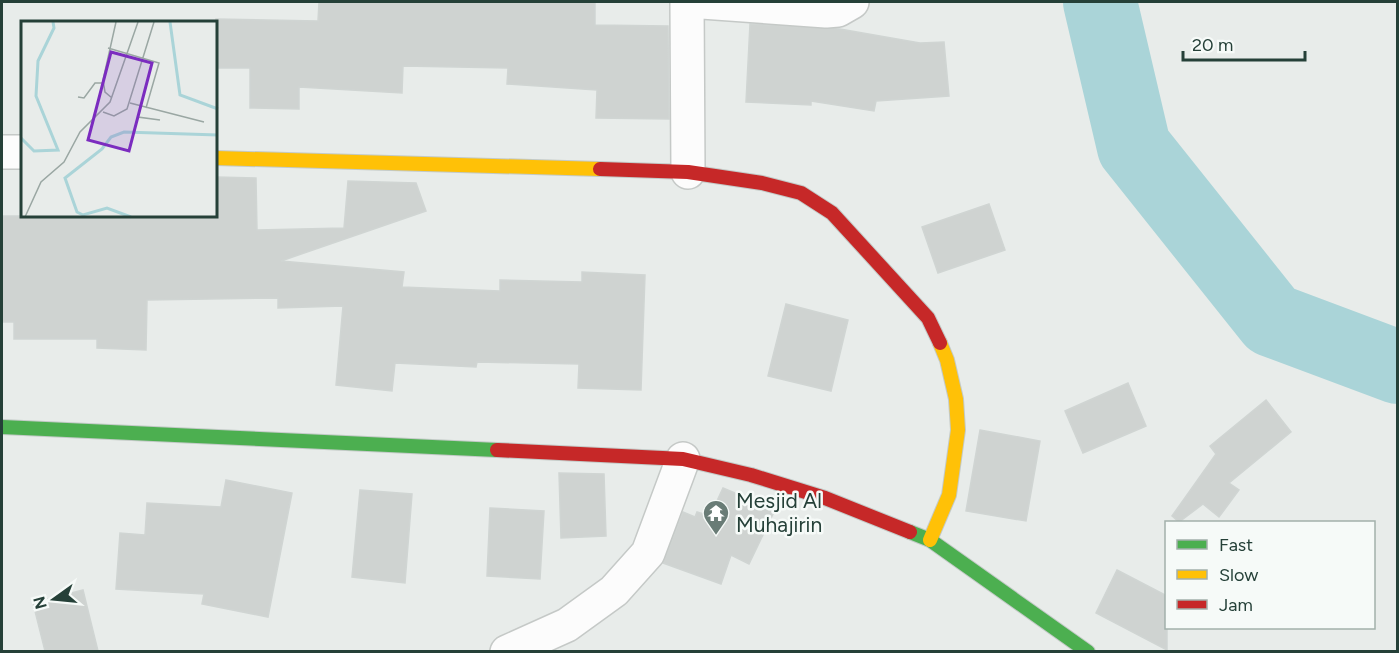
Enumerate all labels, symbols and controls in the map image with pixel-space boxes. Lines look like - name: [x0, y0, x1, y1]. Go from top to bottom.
- inset map: [21, 21, 218, 218]
- scale bar: [1183, 24, 1304, 62]
- text: 20 m: [1192, 34, 1233, 56]
- place label: Mesjid Al Muhajirin: [736, 488, 822, 537]
- temple icon: Mesjid Al Muhajirin: [701, 498, 731, 536]
- legend: [1165, 521, 1375, 629]
- text: Fast: [1219, 534, 1253, 556]
- text: Slow: [1219, 564, 1258, 586]
- north arrow: [24, 569, 84, 629]
- text: N: [29, 594, 51, 611]
- text: Jam: [1219, 594, 1253, 616]

